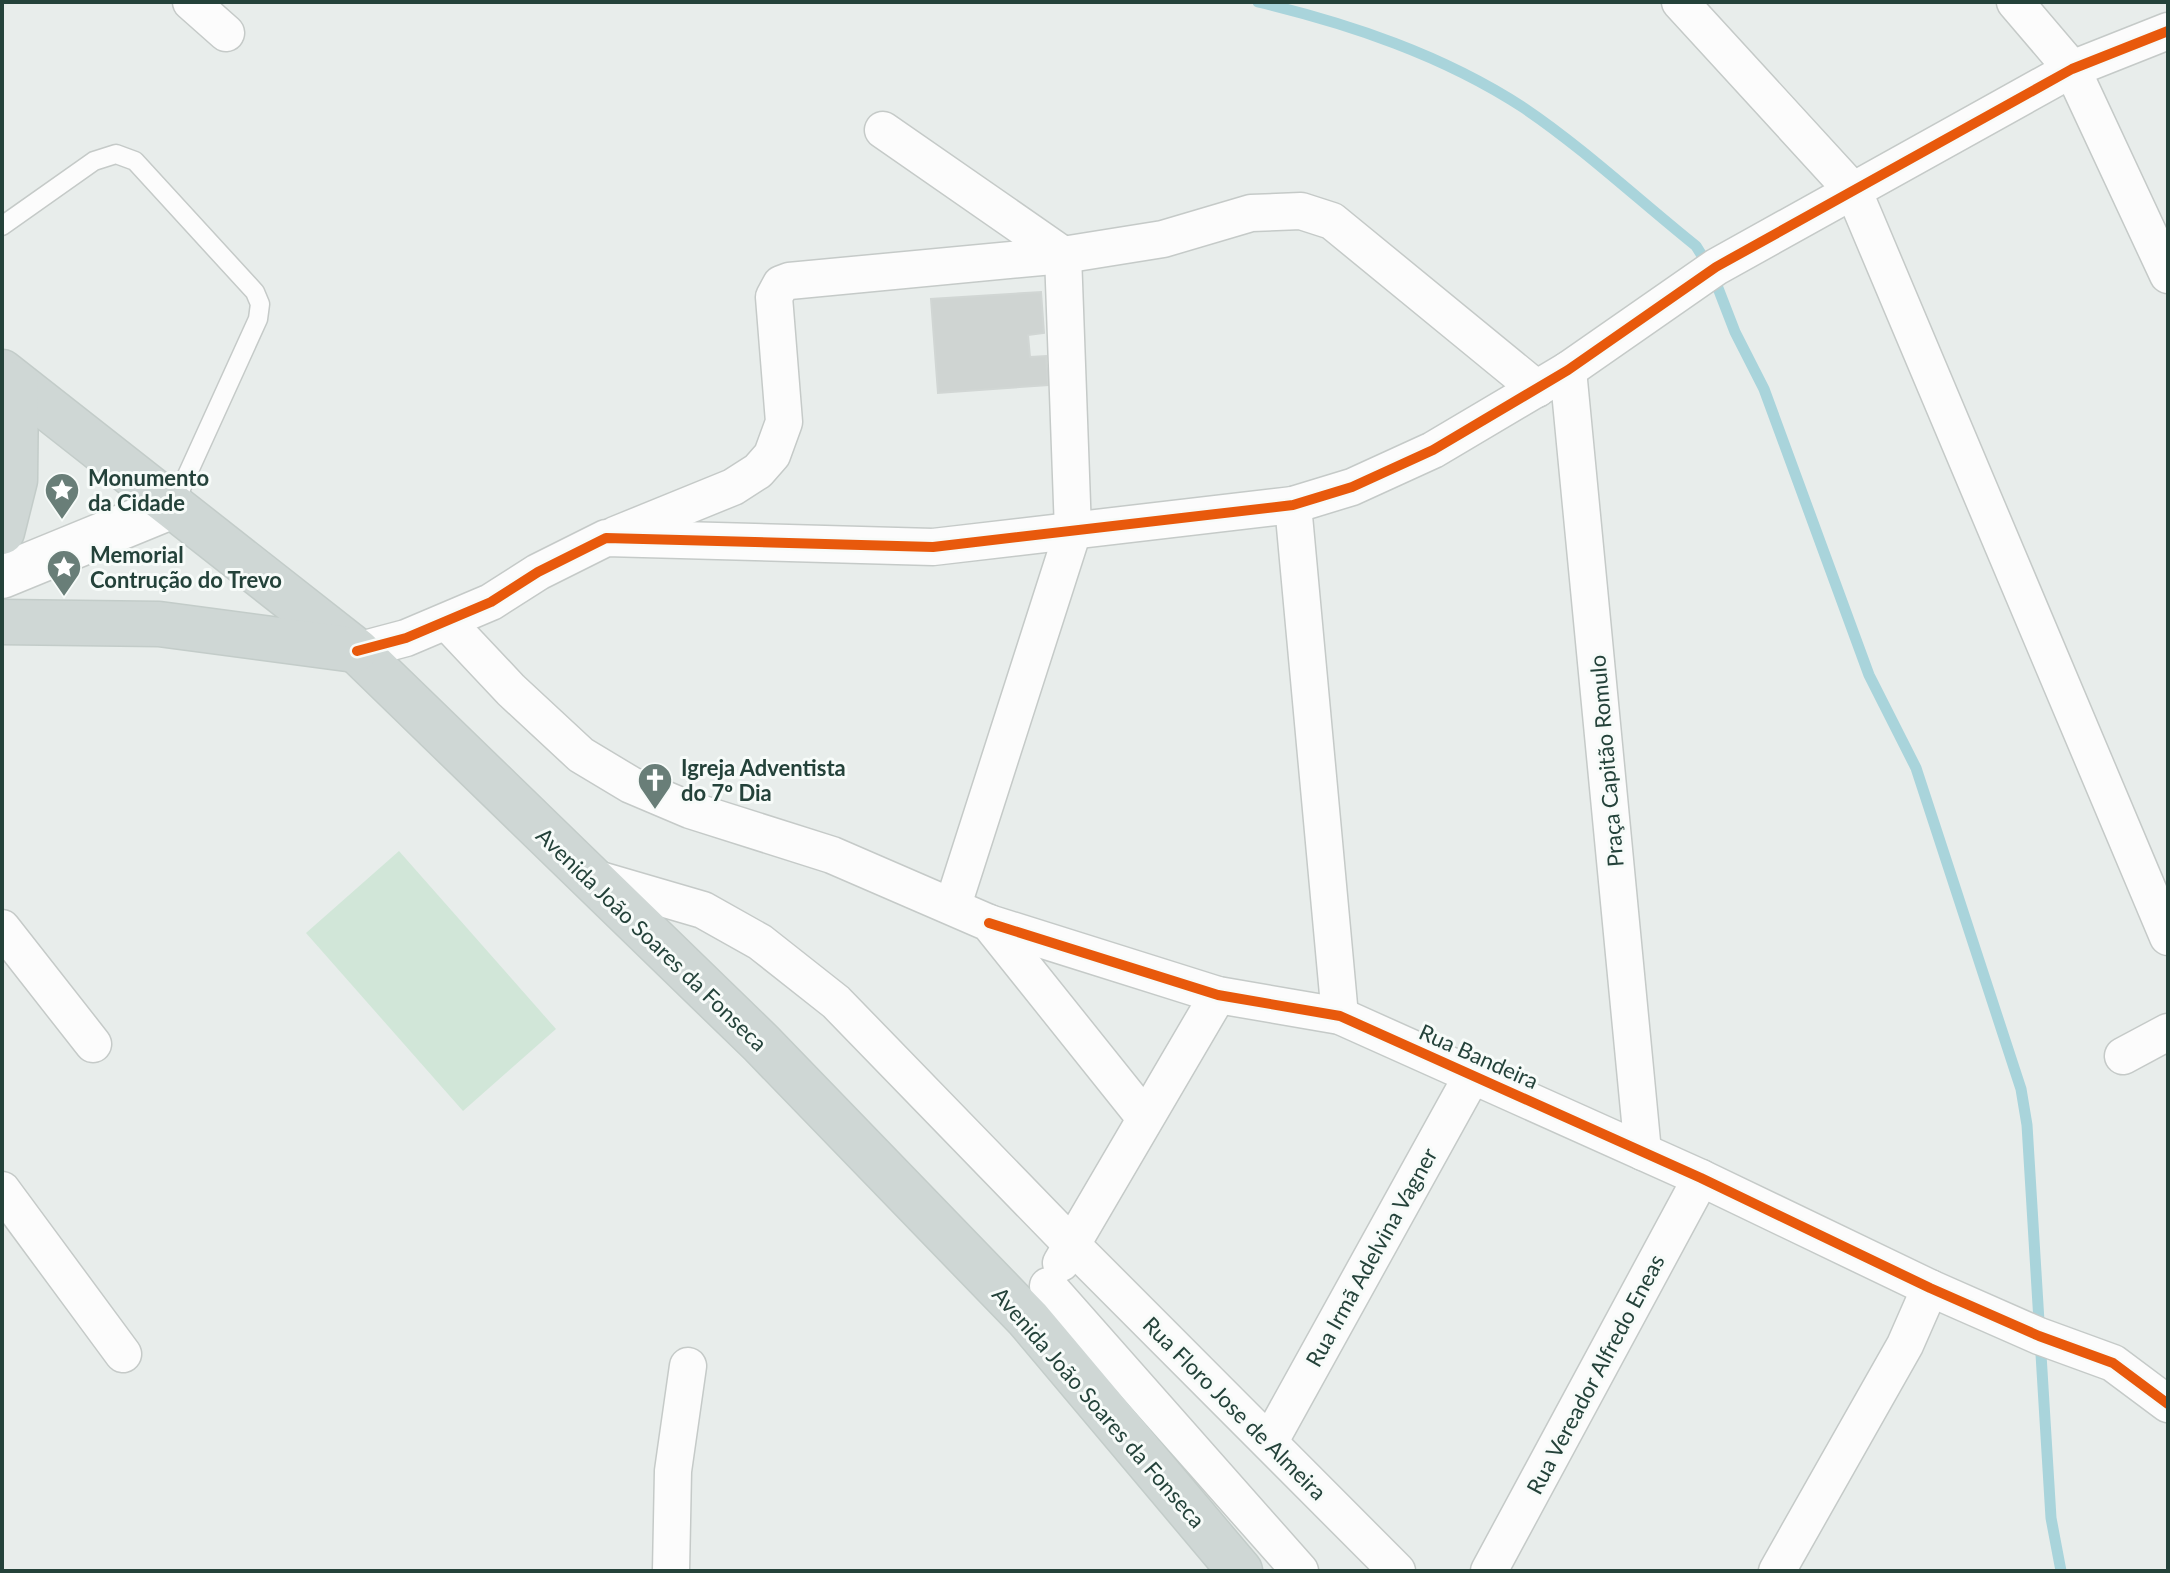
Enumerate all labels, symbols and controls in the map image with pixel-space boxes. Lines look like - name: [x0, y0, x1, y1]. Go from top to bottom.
- place label: Monumento da Cidade: [88, 464, 209, 516]
- place icon: Monumento da Cidade: [43, 471, 81, 521]
- place label: Memorial Contrução do Trevo: [90, 541, 282, 593]
- place icon: Memorial Contrução do Trevo: [45, 548, 83, 598]
- street label: Praça Capitão Romulo: [1583, 654, 1629, 868]
- place label: Igreja Adventista do 7º Dia: [681, 754, 846, 806]
- church icon: Igreja Adventista do 7º Dia: [636, 761, 674, 811]
- street label: Avenida João Soares da Fonseca: [531, 822, 773, 1056]
- street label: Rua Bandeira: [1415, 1018, 1543, 1094]
- street label: Rua Irmã Adelvina Vagner: [1300, 1143, 1442, 1371]
- street label: Rua Vereador Alfredo Eneas: [1520, 1249, 1670, 1499]
- street label: Avenida João Soares da Fonseca: [987, 1281, 1211, 1533]
- street label: Rua Floro Jose de Almeira: [1138, 1311, 1332, 1505]

